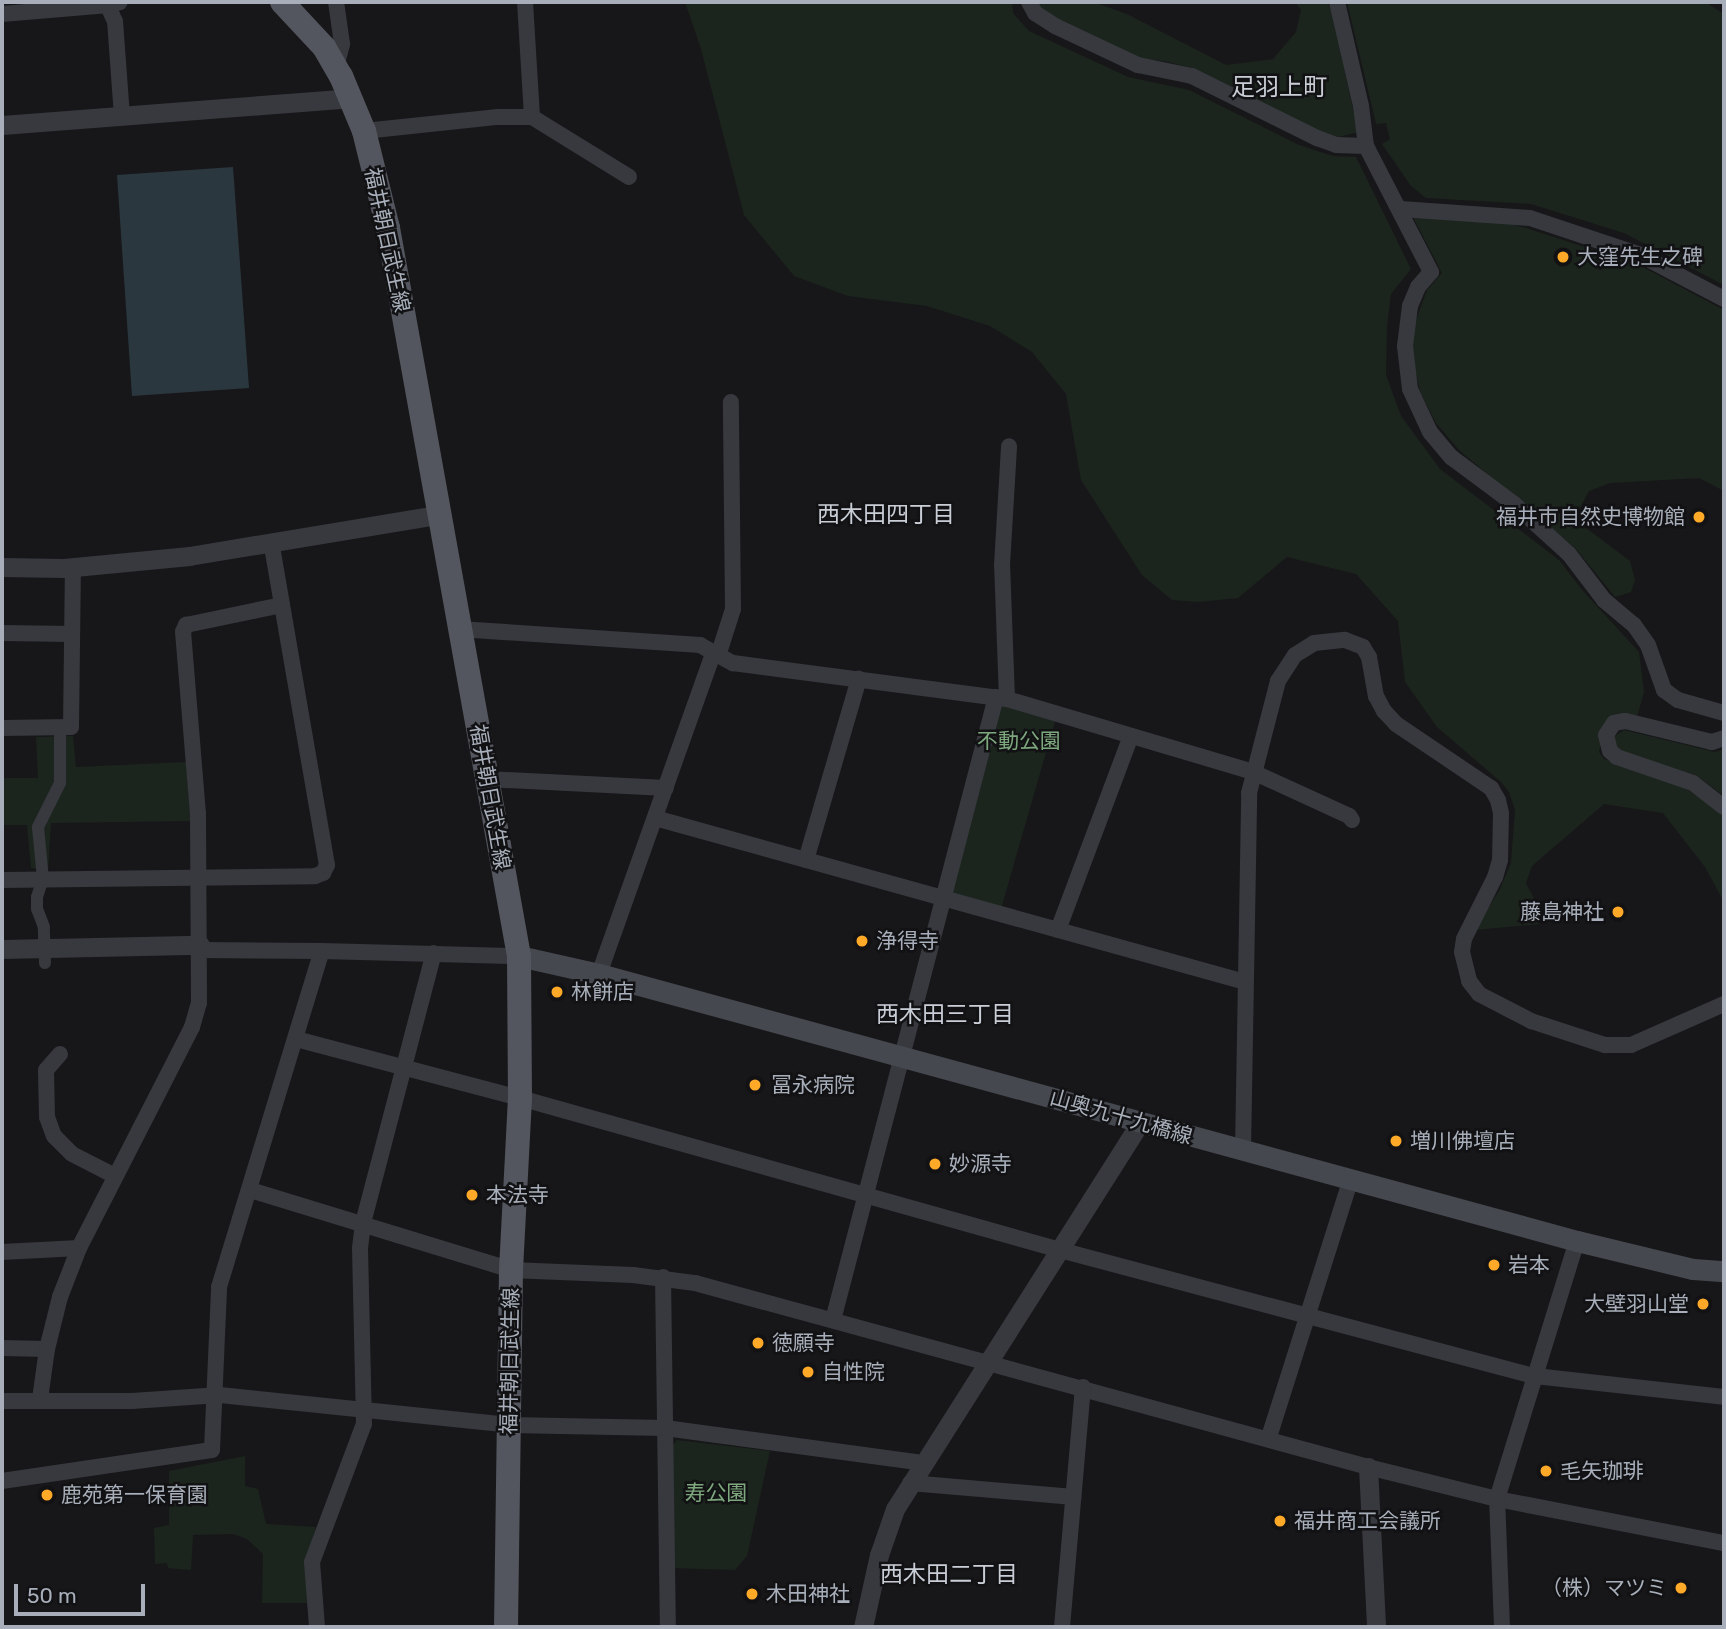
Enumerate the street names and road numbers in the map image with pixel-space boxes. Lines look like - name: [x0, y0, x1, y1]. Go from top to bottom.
- street label: 福井朝日武生線: [359, 165, 415, 315]
- street label: 福井朝日武生線: [465, 722, 515, 872]
- street label: 山奥九十九橋線: [1047, 1085, 1195, 1149]
- street label: 福井朝日武生線: [496, 1287, 524, 1435]

